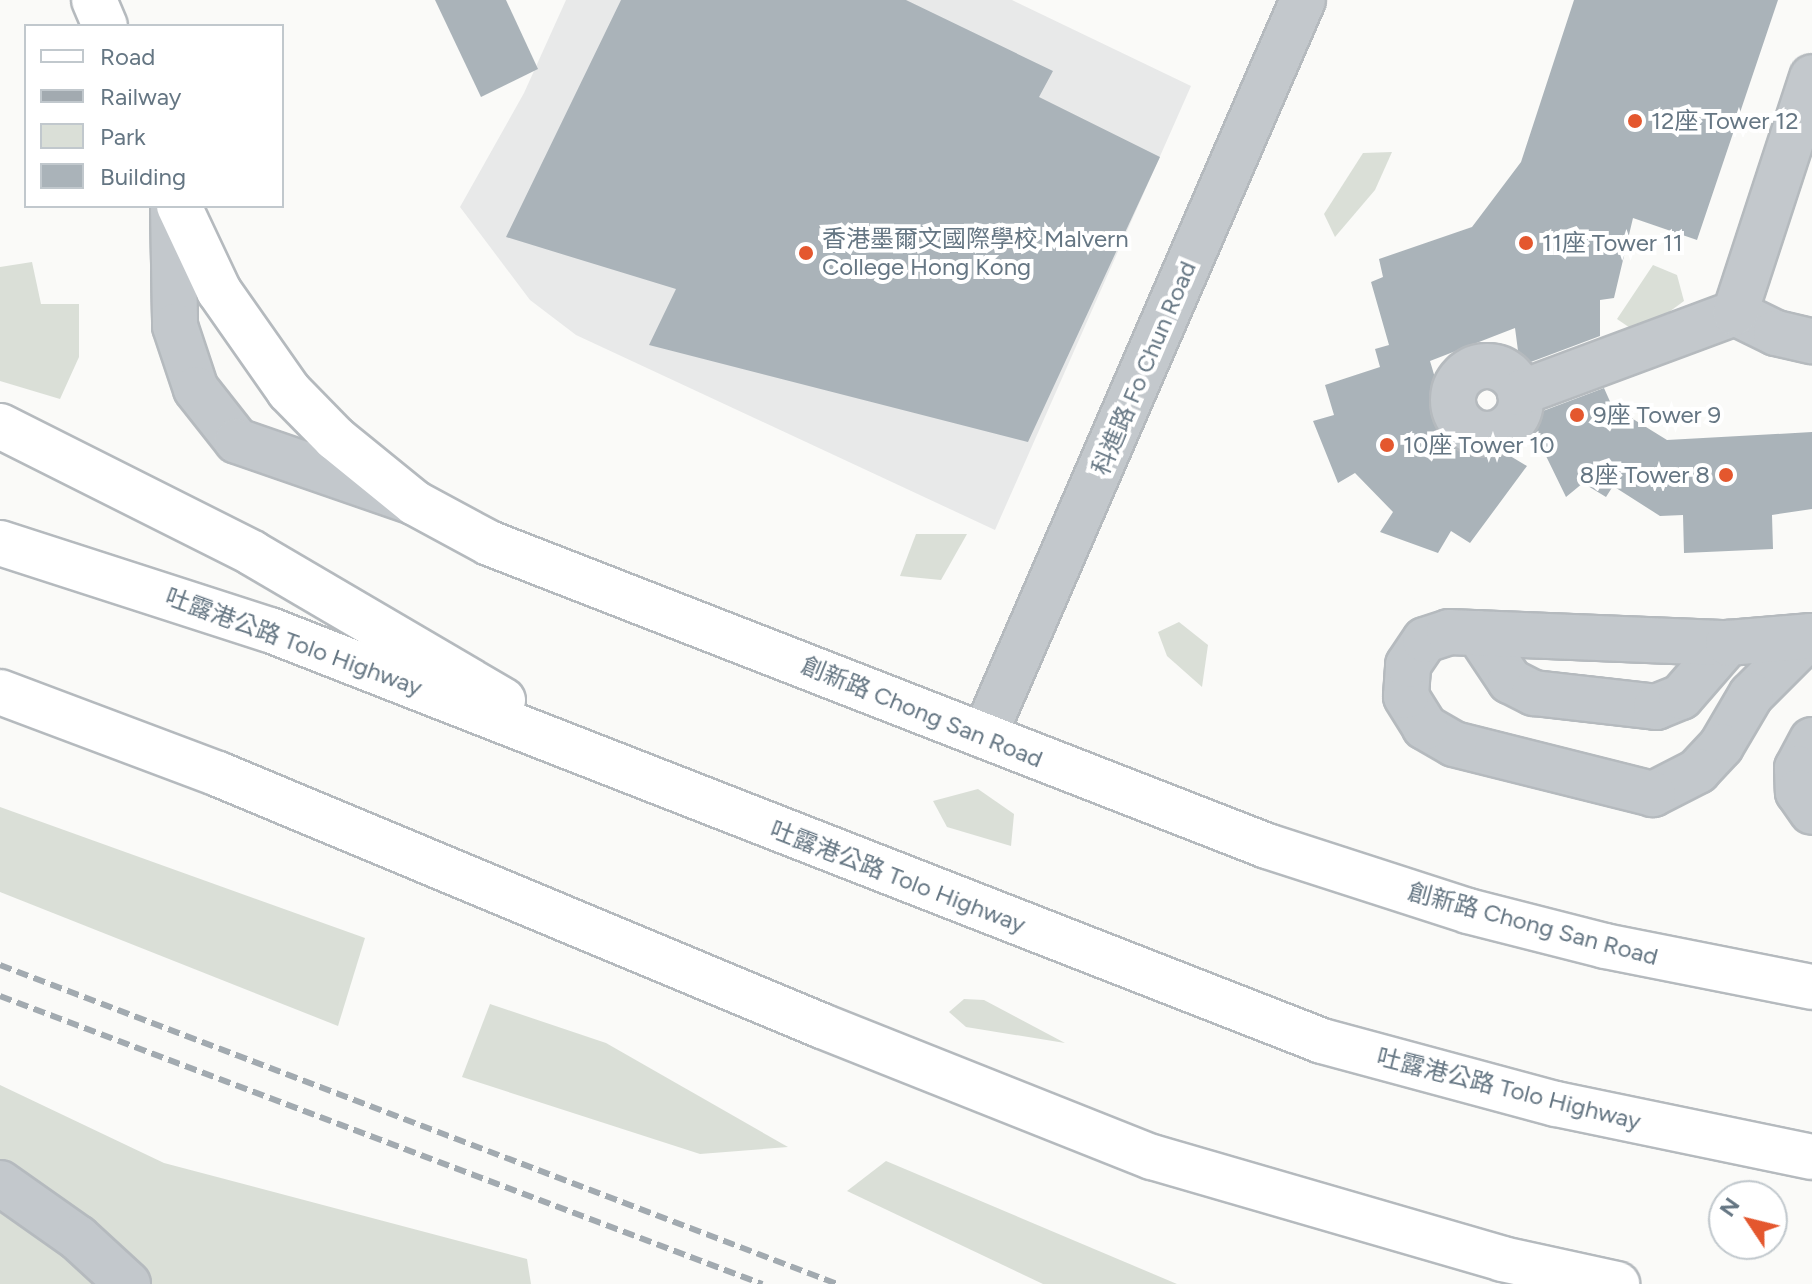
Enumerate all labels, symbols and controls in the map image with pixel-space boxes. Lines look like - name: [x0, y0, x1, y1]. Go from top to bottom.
- legend: [24, 24, 284, 208]
- text: Road: [100, 42, 155, 71]
- text: Railway: [100, 82, 181, 111]
- place label: 12座 Tower 12: [1651, 107, 1799, 135]
- marker: 12座 Tower 12: [1626, 112, 1644, 130]
- text: Park: [100, 122, 146, 151]
- text: Building: [100, 162, 186, 191]
- place label: 香港墨爾文國際學校 Malvern College Hong Kong: [822, 225, 1129, 281]
- place label: 11座 Tower 11: [1542, 229, 1683, 257]
- marker: 11座 Tower 11: [1517, 234, 1535, 252]
- marker: 香港墨爾文國際學校 Malvern College Hong Kong: [797, 244, 815, 262]
- street label: 科進路 Fo Chun Road: [1086, 257, 1202, 479]
- place label: 9座 Tower 9: [1593, 401, 1721, 429]
- marker: 9座 Tower 9: [1568, 406, 1586, 424]
- place label: 10座 Tower 10: [1403, 431, 1555, 459]
- marker: 10座 Tower 10: [1378, 436, 1396, 454]
- place label: 8座 Tower 8: [1580, 461, 1710, 489]
- marker: 8座 Tower 8: [1717, 466, 1735, 484]
- street label: 吐露港公路 Tolo Highway: [162, 582, 426, 702]
- street label: 創新路 Chong San Road: [797, 650, 1047, 774]
- street label: 吐露港公路 Tolo Highway: [766, 815, 1030, 939]
- street label: 創新路 Chong San Road: [1405, 877, 1661, 971]
- street label: 吐露港公路 Tolo Highway: [1374, 1042, 1644, 1136]
- north arrow: [1708, 1180, 1788, 1260]
- text: N: [1714, 1192, 1746, 1222]

